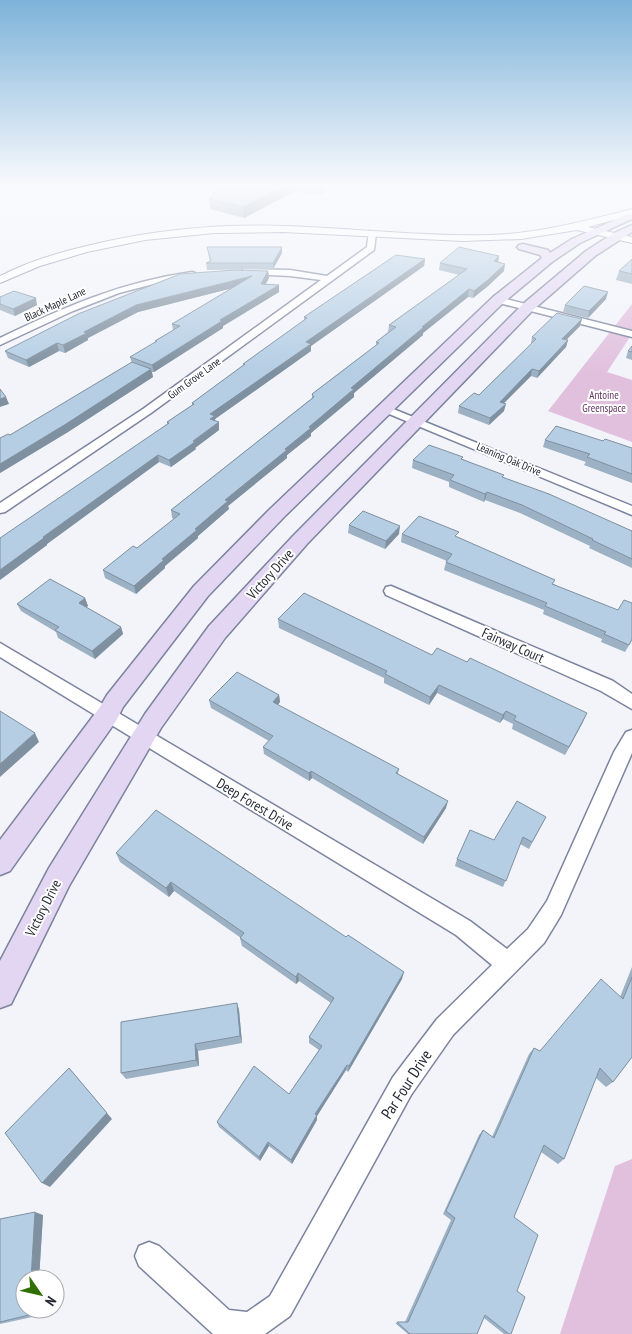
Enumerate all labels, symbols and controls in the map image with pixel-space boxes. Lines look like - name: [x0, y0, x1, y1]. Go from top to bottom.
- street label: Black Maple Lane: [22, 283, 88, 324]
- street label: Gum Grove Lane: [165, 354, 224, 402]
- park label: Antoine Greenspace: [582, 388, 626, 415]
- street label: Leaning Oak Drive: [475, 439, 544, 479]
- street label: Victory Drive: [242, 545, 297, 604]
- street label: Fairway Court: [479, 623, 547, 667]
- street label: Deep Forest Drive: [213, 774, 297, 834]
- street label: Victory Drive: [21, 876, 65, 940]
- street label: Par Four Drive: [376, 1046, 436, 1122]
- north arrow: [15, 1269, 65, 1319]
- text: N: [41, 1293, 60, 1309]

